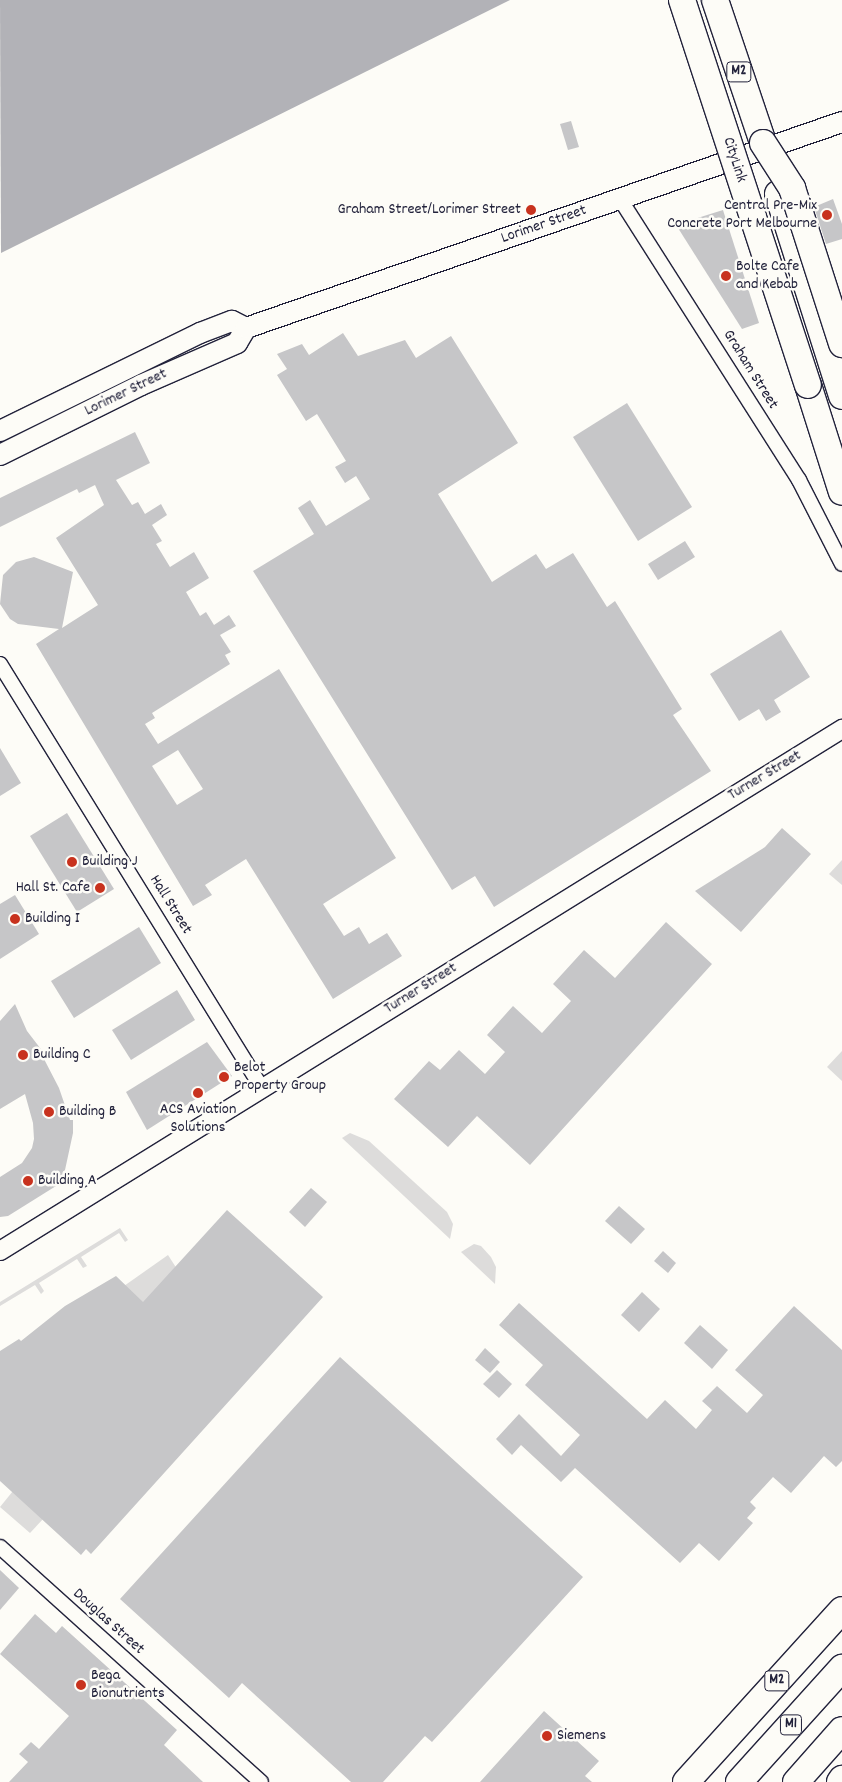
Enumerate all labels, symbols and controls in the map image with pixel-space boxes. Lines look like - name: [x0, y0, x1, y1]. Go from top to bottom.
- road number: M2: [725, 60, 753, 84]
- street label: CityLink: [718, 135, 750, 185]
- place label: Central Pre-Mix Concrete Port Melbourne: [667, 196, 817, 234]
- place label: Graham Street/Lorimer Street: [338, 200, 521, 220]
- street label: Lorimer Street: [499, 201, 589, 249]
- marker: Graham Street/Lorimer Street: [525, 204, 537, 216]
- marker: Central Pre-Mix Concrete Port Melbourne: [821, 209, 833, 221]
- place label: Bolte Cafe and Kebab: [736, 257, 799, 295]
- marker: Bolte Cafe and Kebab: [720, 270, 732, 282]
- street label: Graham Street: [718, 327, 782, 413]
- street label: Lorimer Street: [82, 365, 170, 421]
- street label: Turner Street: [725, 747, 805, 805]
- place label: Building J: [82, 852, 138, 872]
- marker: Building J: [66, 856, 78, 868]
- street label: Hall Street: [144, 872, 196, 938]
- place label: Hall St. Cafe: [16, 878, 90, 898]
- marker: Hall St. Cafe: [94, 882, 106, 894]
- place label: Building I: [25, 909, 80, 929]
- marker: Building I: [9, 913, 21, 925]
- street label: Turner Street: [381, 959, 461, 1019]
- place label: Building C: [33, 1045, 91, 1065]
- marker: Building C: [17, 1049, 29, 1061]
- place label: Belot Property Group: [234, 1058, 326, 1096]
- marker: Belot Property Group: [218, 1071, 230, 1083]
- marker: ACS Aviation Solutions: [192, 1087, 204, 1099]
- place label: ACS Aviation Solutions: [160, 1100, 236, 1138]
- place label: Building B: [59, 1102, 116, 1122]
- marker: Building B: [43, 1106, 55, 1118]
- place label: Building A: [38, 1171, 96, 1191]
- marker: Building A: [22, 1175, 34, 1187]
- street label: Douglas Street: [68, 1585, 148, 1659]
- place label: Bega Bionutrients: [91, 1666, 165, 1704]
- road number: M2: [763, 1668, 791, 1694]
- marker: Bega Bionutrients: [75, 1679, 87, 1691]
- road number: M1: [780, 1712, 802, 1738]
- place label: Siemens: [557, 1726, 606, 1746]
- marker: Siemens: [541, 1730, 553, 1742]

